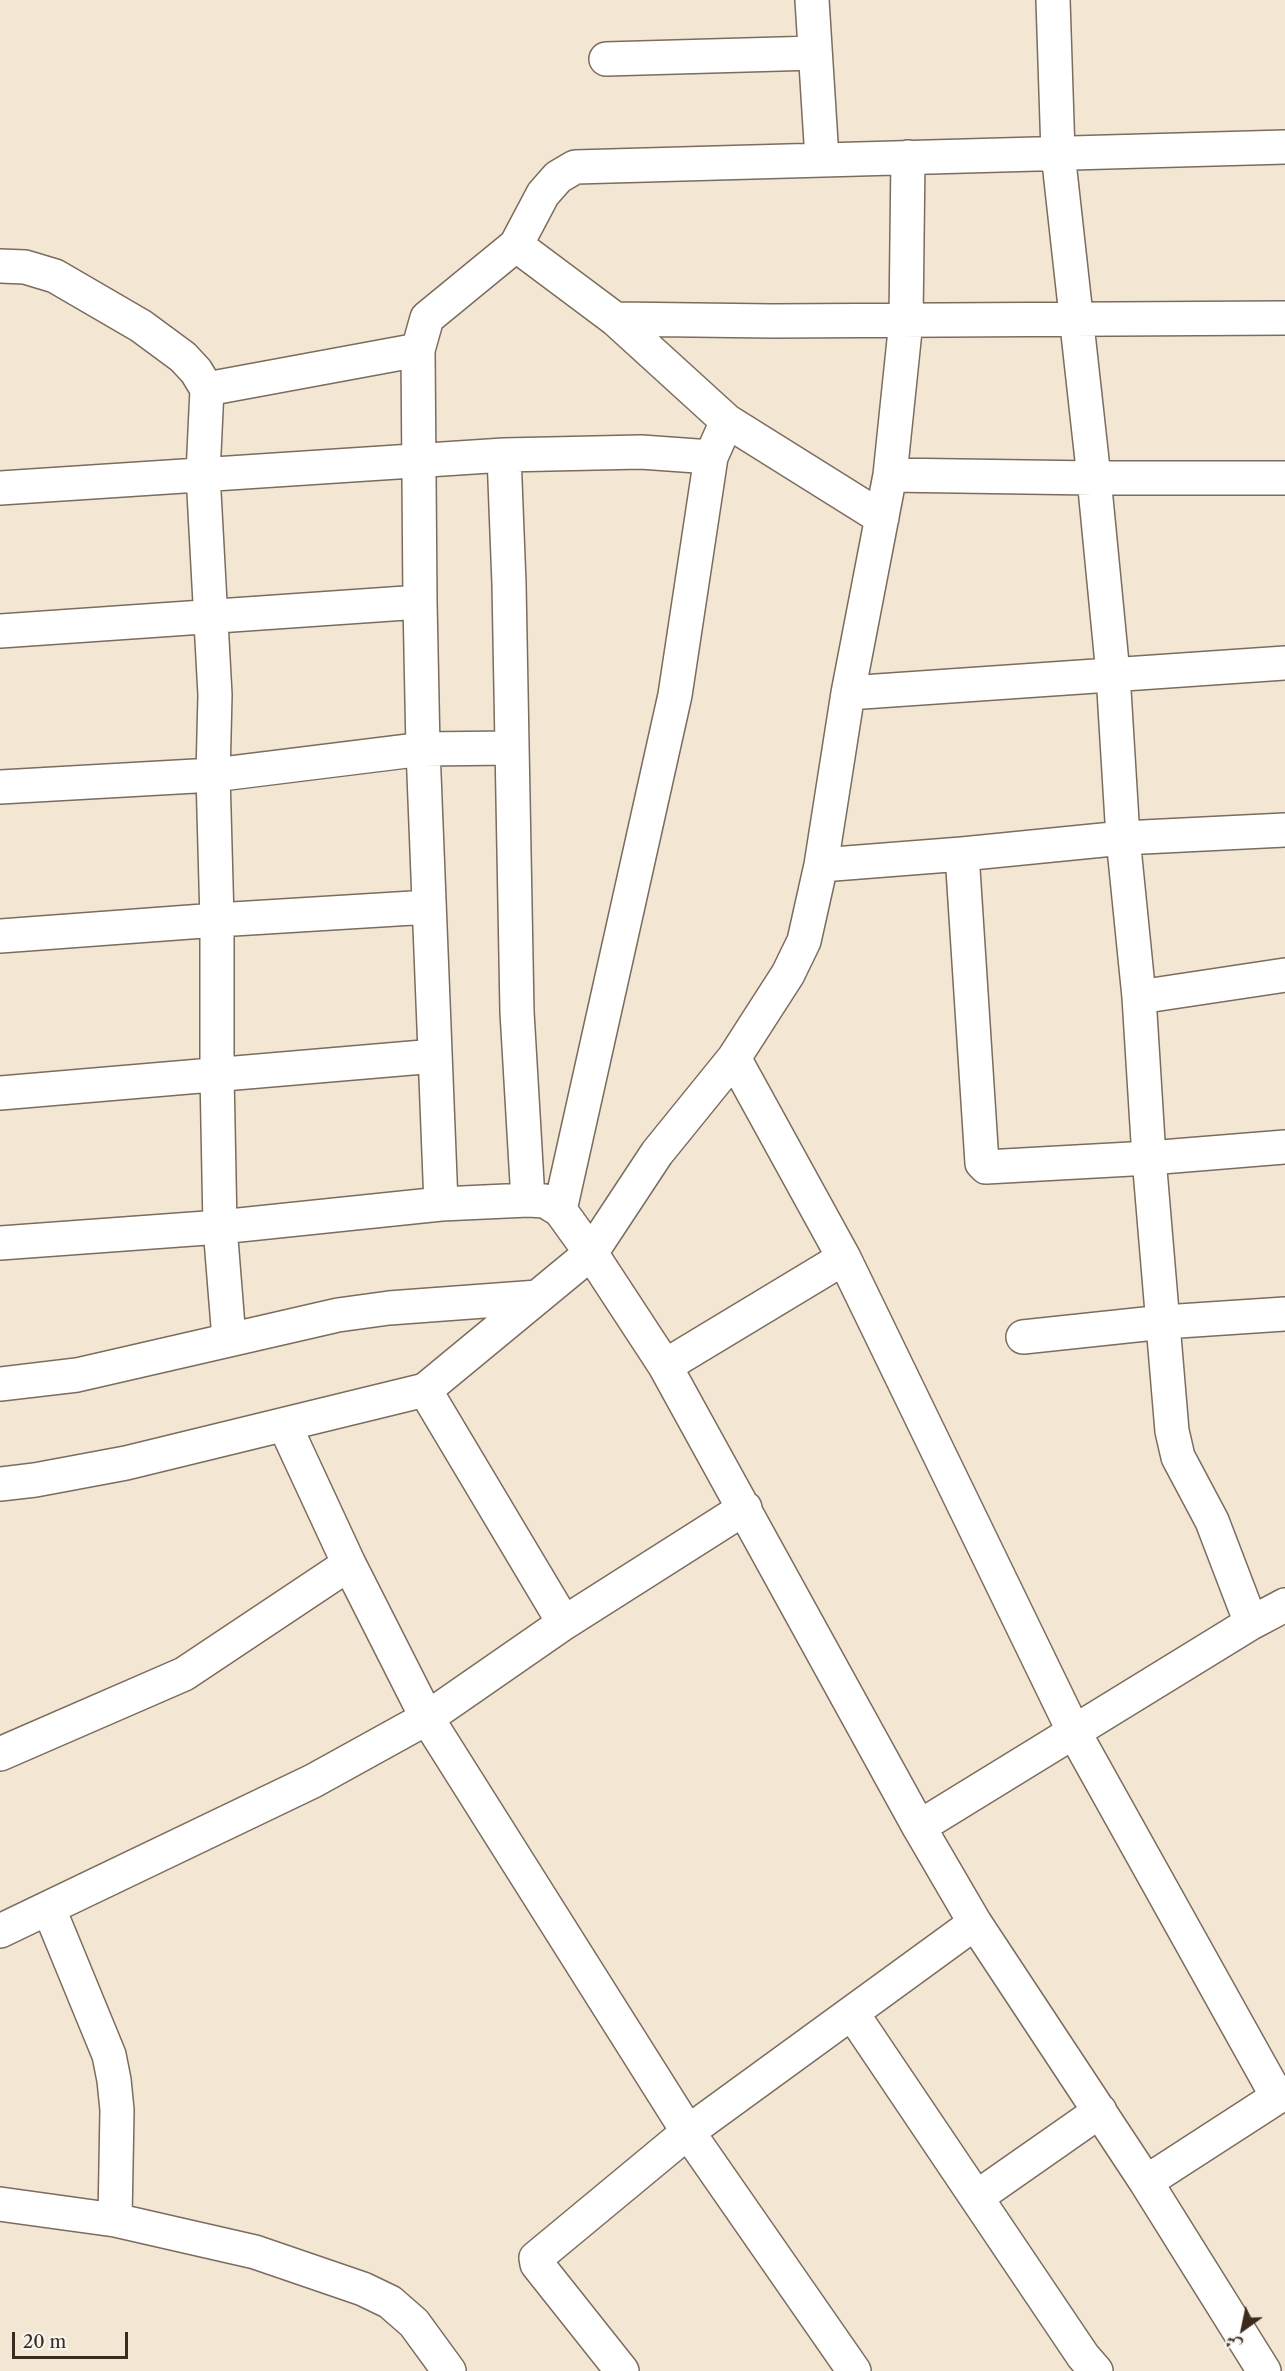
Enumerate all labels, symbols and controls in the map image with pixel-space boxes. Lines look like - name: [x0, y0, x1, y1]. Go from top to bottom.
- north arrow: [1213, 2299, 1273, 2359]
- scale bar: [15, 2320, 130, 2358]
- text: 20 m: [23, 2331, 66, 2353]
- text: ش: [1221, 2331, 1245, 2357]

